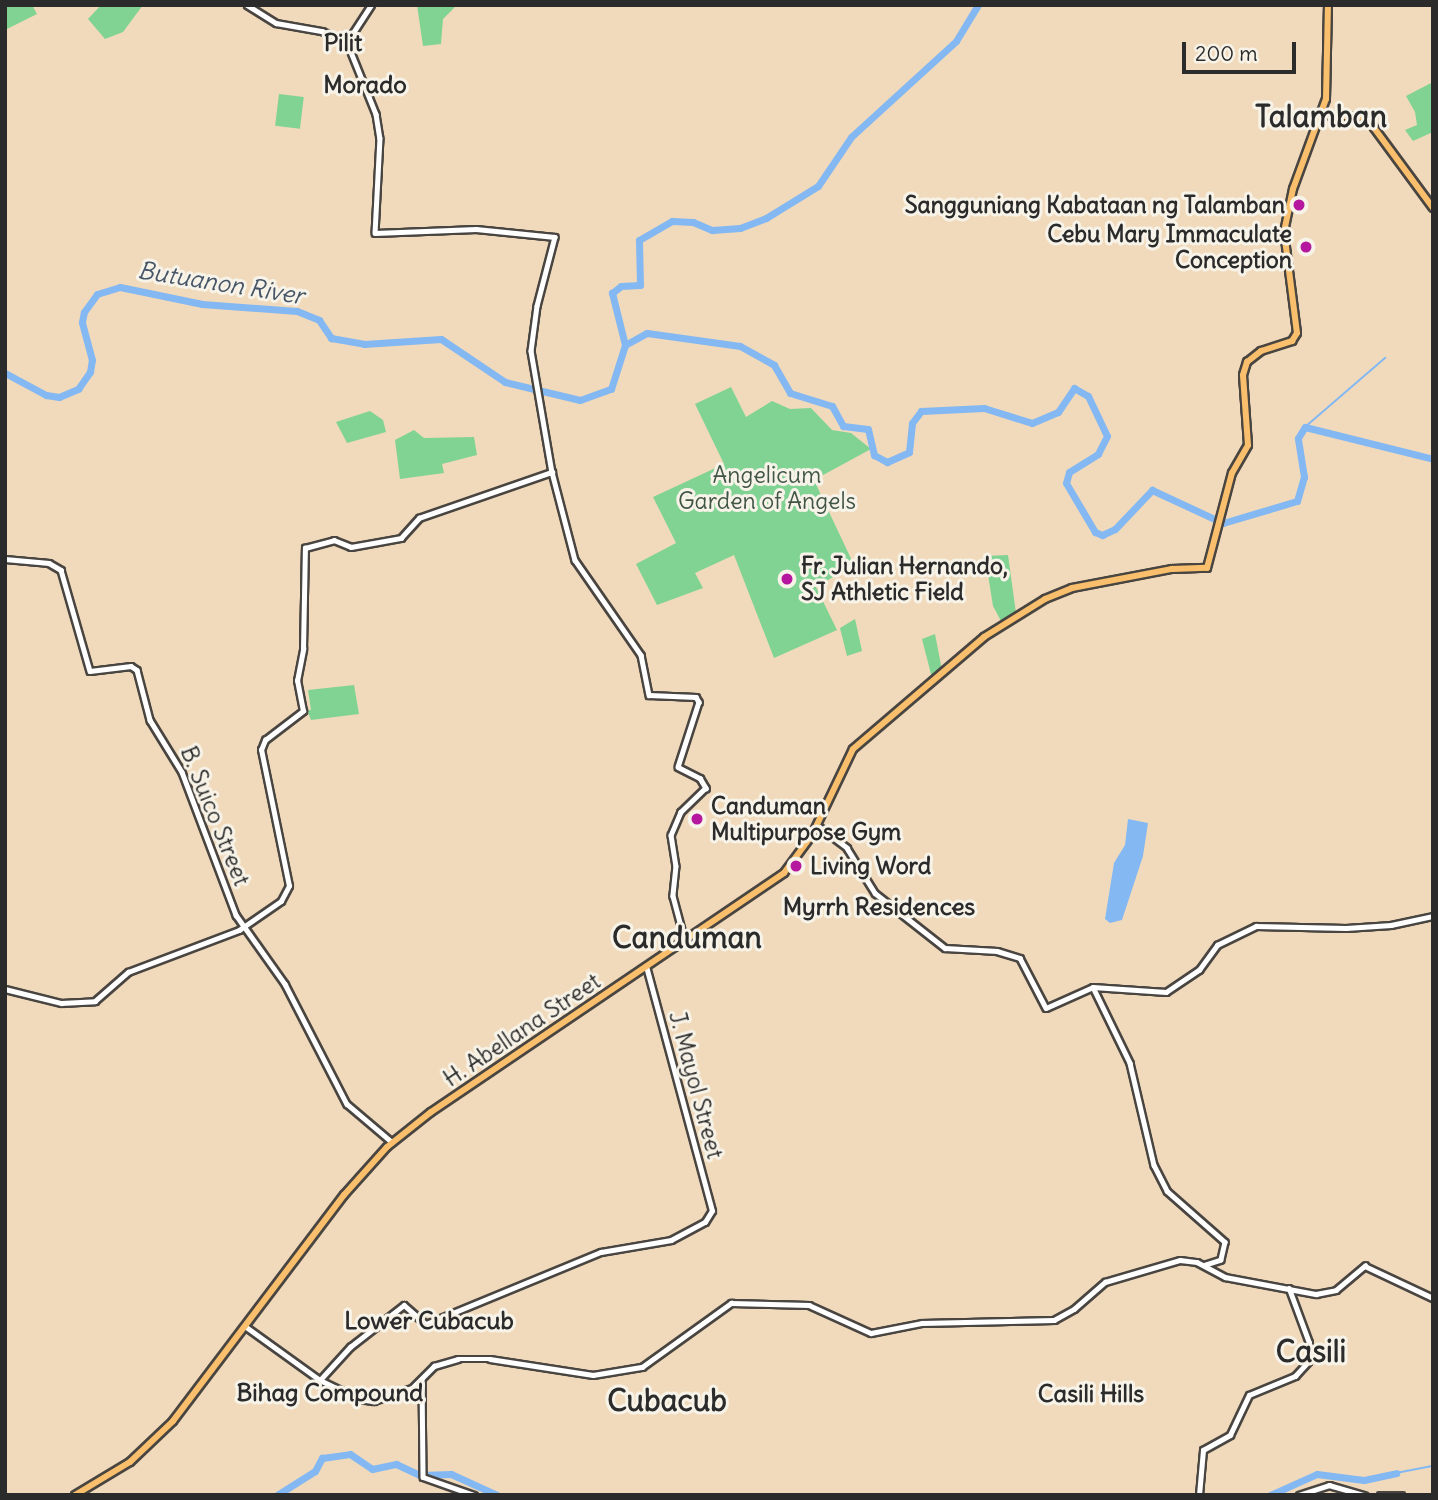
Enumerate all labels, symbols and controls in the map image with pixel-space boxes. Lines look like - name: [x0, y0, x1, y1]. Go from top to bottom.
- scale bar: [1186, 28, 1300, 72]
- district label: Pilit: [324, 29, 362, 57]
- text: 200 m: [1195, 40, 1258, 67]
- district label: Morado: [323, 71, 407, 99]
- district label: Talamban: [1255, 98, 1387, 134]
- place label: Sangguniang Kabataan ng Talamban: [905, 191, 1285, 219]
- marker: Sangguniang Kabataan ng Talamban: [1291, 197, 1307, 213]
- place label: Cebu Mary Immaculate Conception: [1047, 220, 1292, 274]
- marker: Cebu Mary Immaculate Conception: [1298, 239, 1314, 255]
- water label: Butuanon River: [136, 256, 306, 310]
- park label: Angelicum Garden of Angels: [678, 461, 856, 515]
- place label: Fr. Julian Hernando, SJ Athletic Field: [801, 552, 1008, 606]
- marker: Fr. Julian Hernando, SJ Athletic Field: [779, 571, 795, 587]
- street label: B. Suico Street: [174, 742, 256, 890]
- place label: Canduman Multipurpose Gym: [711, 792, 901, 846]
- marker: Canduman Multipurpose Gym: [689, 811, 705, 827]
- place label: Living Word: [810, 852, 931, 880]
- marker: Living Word: [788, 858, 804, 874]
- district label: Myrrh Residences: [783, 893, 975, 921]
- district label: Canduman: [612, 919, 762, 955]
- street label: H. Abellana Street: [438, 967, 606, 1093]
- street label: J. Mayol Street: [663, 1008, 729, 1162]
- district label: Lower Cubacub: [344, 1307, 514, 1335]
- district label: Casili: [1276, 1333, 1346, 1369]
- district label: Bihag Compound: [237, 1379, 423, 1407]
- district label: Casili Hills: [1038, 1380, 1144, 1408]
- district label: Cubacub: [607, 1382, 727, 1418]

